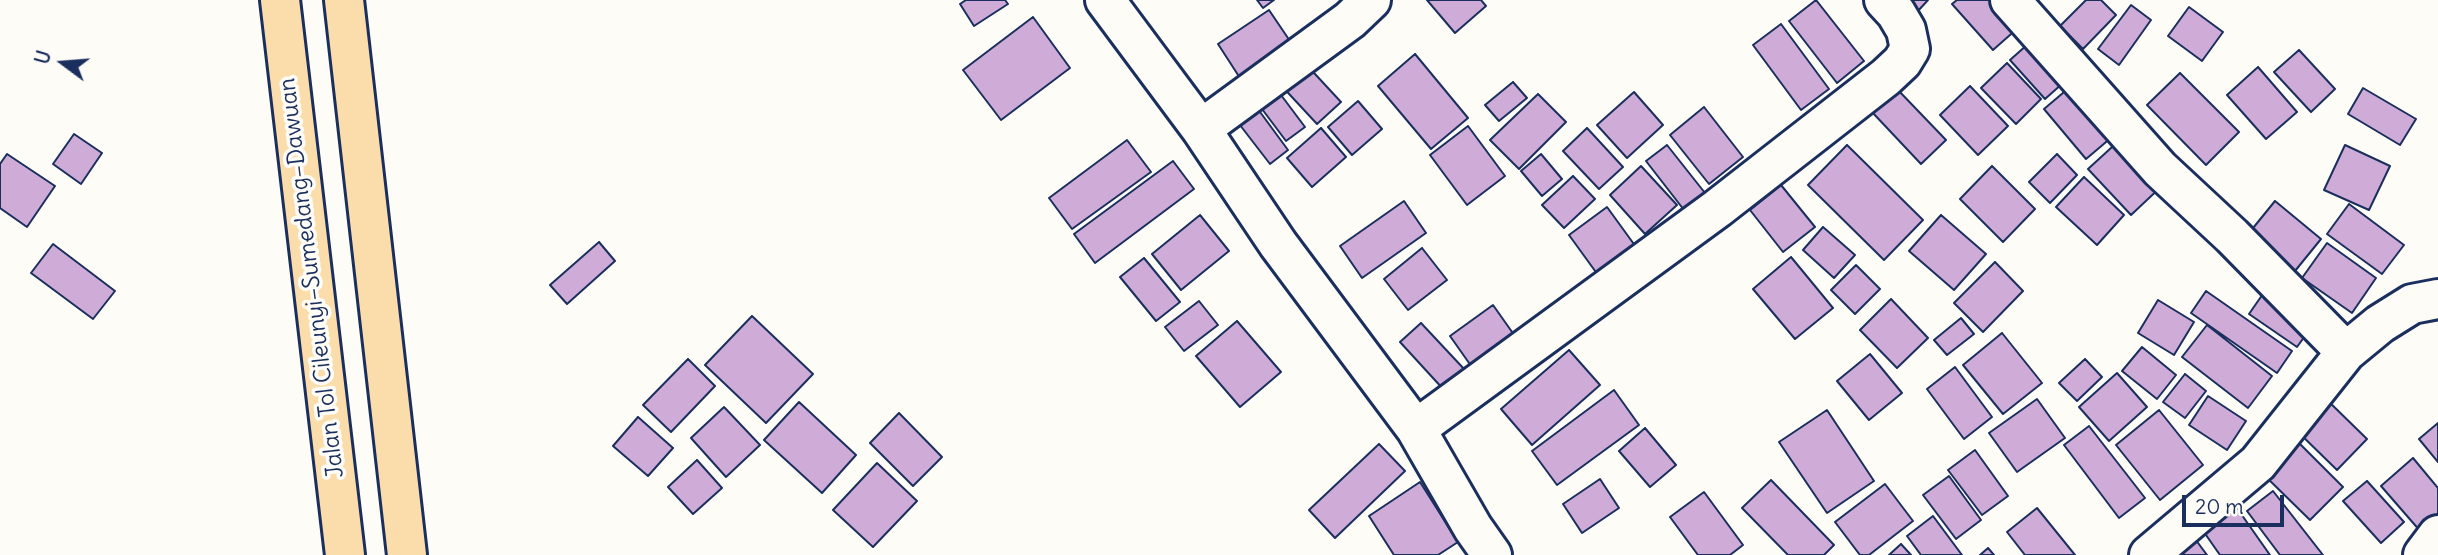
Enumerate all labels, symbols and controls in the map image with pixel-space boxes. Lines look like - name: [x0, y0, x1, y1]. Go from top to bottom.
- north arrow: [28, 28, 98, 98]
- text: U: [29, 48, 56, 67]
- street label: Jalan Tol Cileunyi–Sumedang–Dawuan: [274, 76, 350, 480]
- scale bar: [2186, 482, 2288, 526]
- text: 20 m: [2195, 493, 2244, 520]

